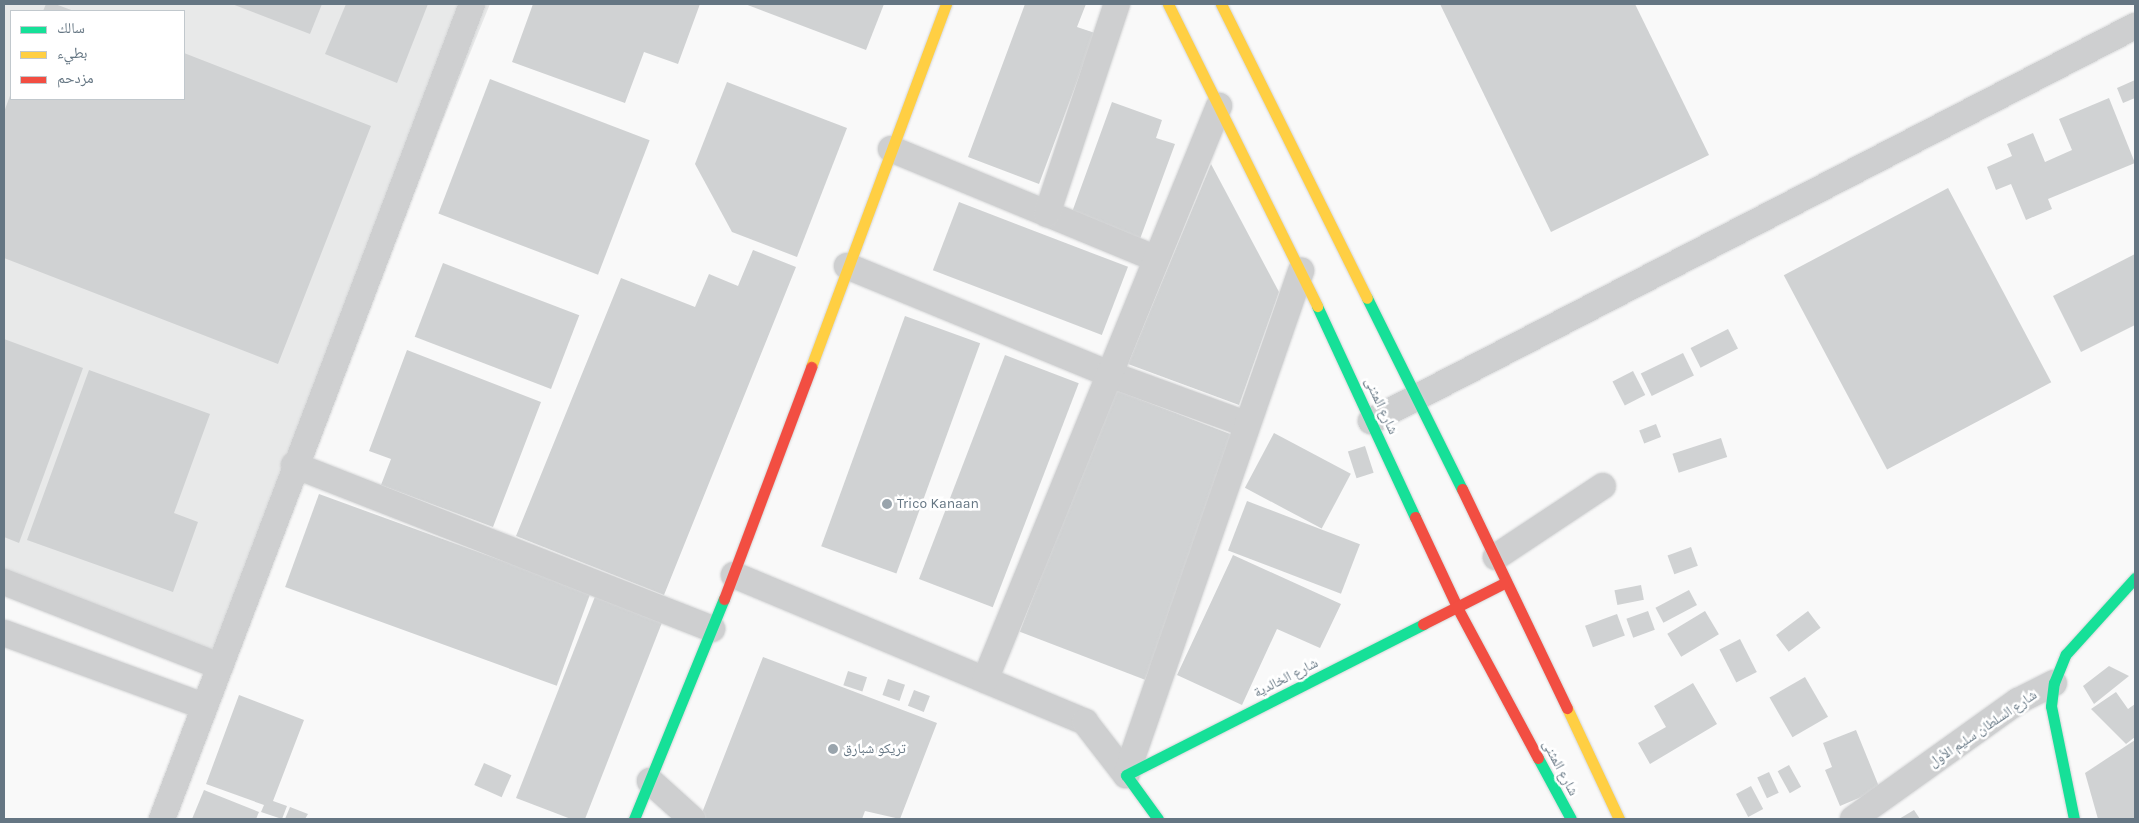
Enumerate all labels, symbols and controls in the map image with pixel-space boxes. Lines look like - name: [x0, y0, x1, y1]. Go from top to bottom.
- legend: [10, 10, 185, 100]
- text: سالك: [57, 19, 85, 37]
- text: بطيء: [57, 44, 87, 62]
- text: مزدحم: [57, 69, 94, 87]
- street label: شارع المثنى: [1361, 375, 1401, 437]
- place label: Trico Kanaan: [897, 496, 979, 512]
- marker: Trico Kanaan: [881, 498, 893, 510]
- street label: شارع الخالدية: [1251, 655, 1321, 701]
- street label: شارع السلطان سليم الأول: [1926, 687, 2040, 771]
- street label: شارع المثنى: [1538, 737, 1582, 799]
- place label: تريكو شبارق: [843, 741, 906, 757]
- marker: تريكو شبارق: [827, 743, 839, 755]

